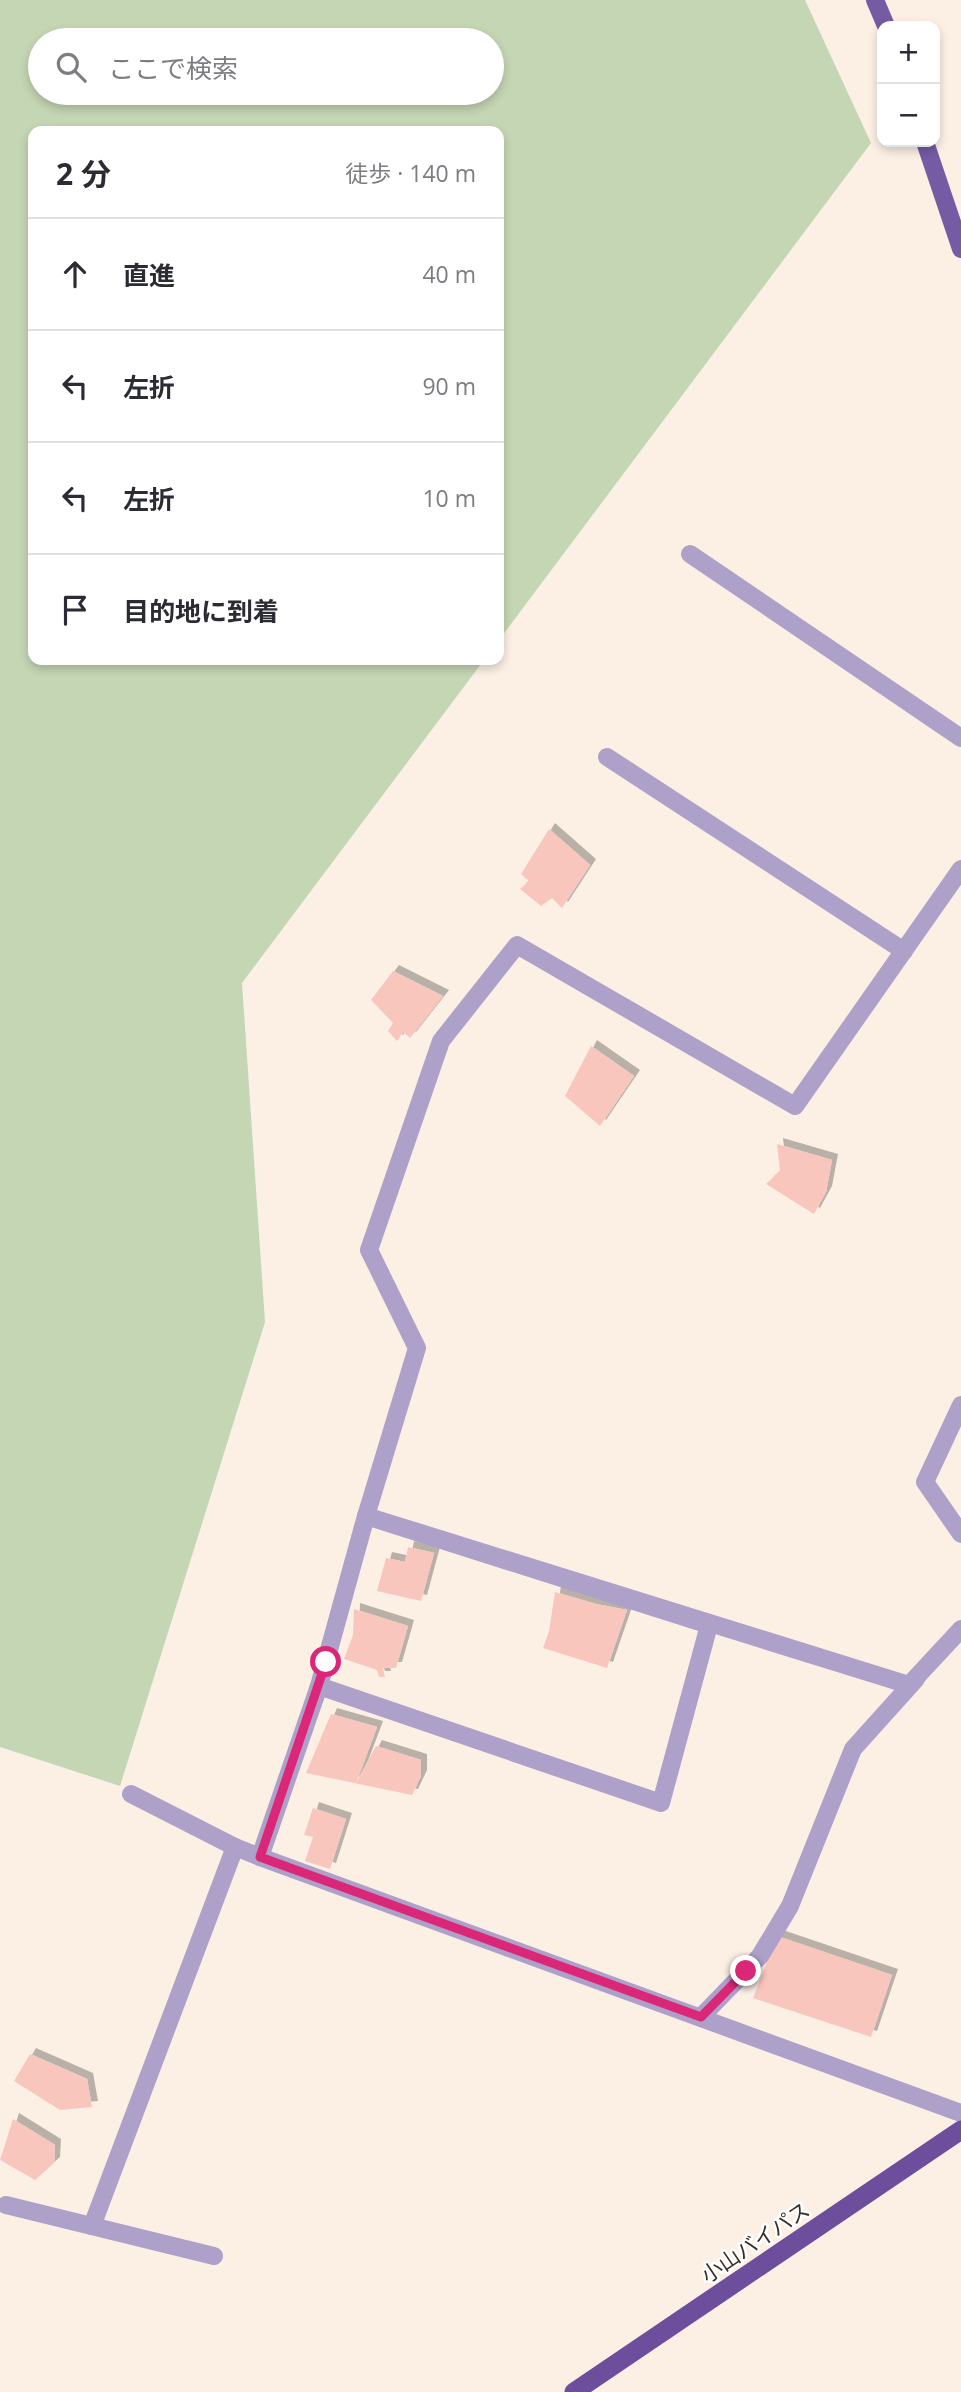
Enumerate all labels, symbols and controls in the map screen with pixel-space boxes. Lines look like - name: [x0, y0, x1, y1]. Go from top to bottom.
- map controls: [877, 21, 940, 147]
- button: +: [877, 21, 940, 84]
- search box: [28, 28, 504, 105]
- icon: search: [52, 48, 90, 86]
- text: ここで検索: [108, 50, 238, 86]
- button: −: [877, 84, 940, 147]
- text: 2 分: [56, 153, 111, 194]
- text: 徒歩 · 140 m: [345, 157, 476, 189]
- icon: ahead: [56, 255, 94, 293]
- text: 直進: [123, 257, 175, 293]
- text: 40 m: [422, 258, 476, 290]
- icon: left: [56, 367, 94, 405]
- text: 左折: [123, 369, 175, 405]
- text: 90 m: [422, 370, 476, 402]
- icon: left: [56, 479, 94, 517]
- text: 左折: [123, 481, 175, 517]
- text: 10 m: [422, 482, 476, 514]
- icon: arrive: [56, 591, 94, 629]
- text: 目的地に到着: [123, 593, 279, 629]
- route start: [310, 1646, 341, 1677]
- route end: [730, 1955, 761, 1986]
- street label: 小山バイパス: [695, 2195, 815, 2289]

